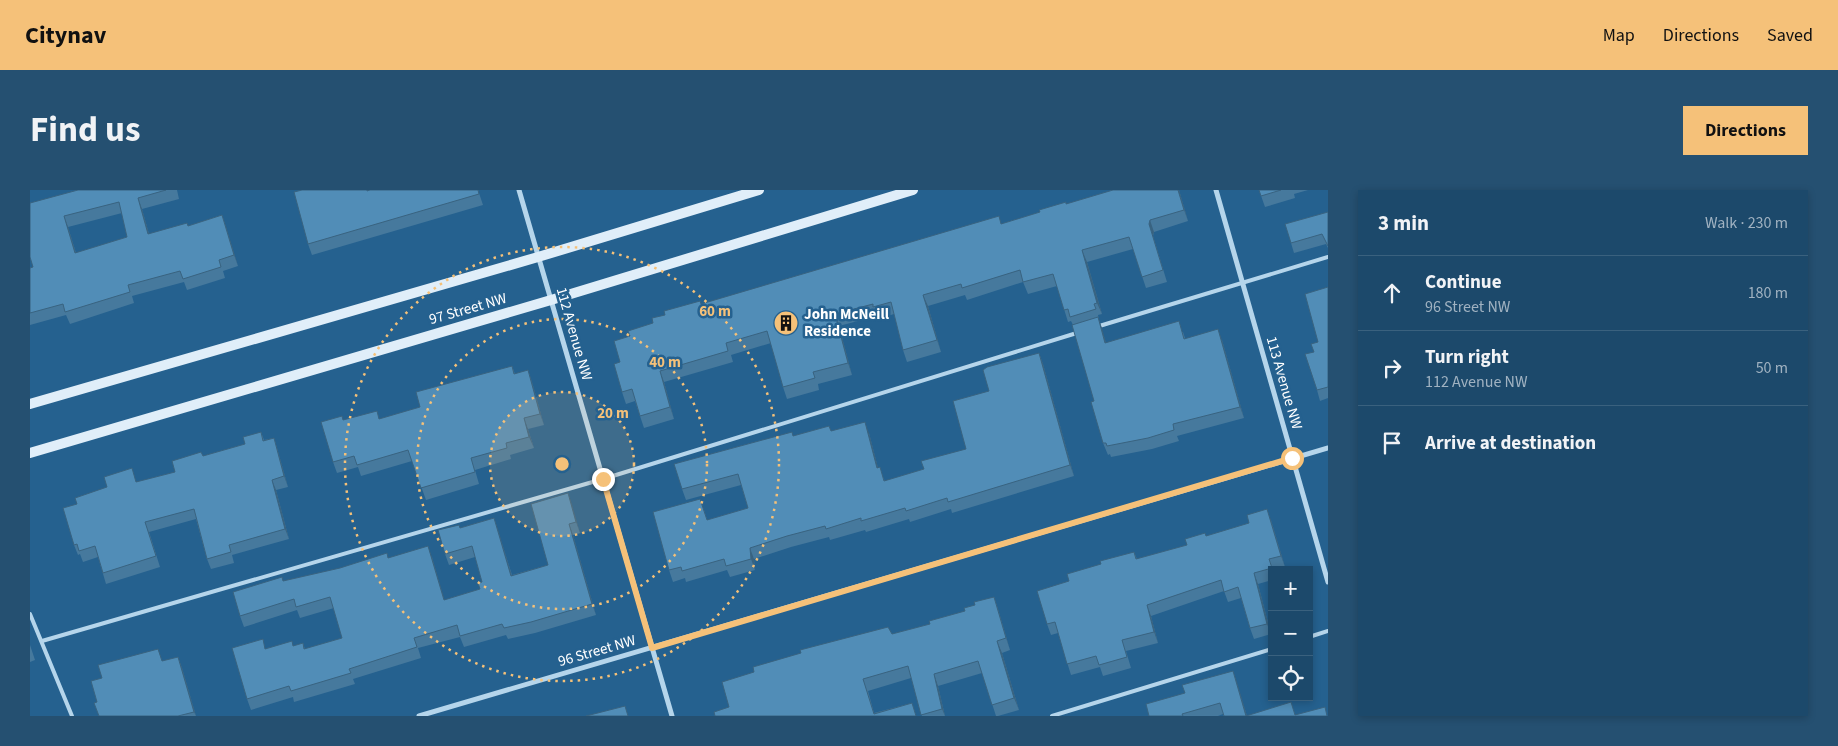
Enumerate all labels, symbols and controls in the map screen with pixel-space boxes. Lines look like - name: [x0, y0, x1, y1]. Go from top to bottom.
- text: Citynav: [25, 18, 106, 53]
- text: Map: [1603, 23, 1635, 48]
- text: Directions: [1663, 23, 1739, 48]
- text: Saved: [1767, 23, 1813, 48]
- text: Find us: [30, 105, 140, 155]
- button: Directions: [1683, 106, 1808, 155]
- text: 3 min: [1378, 208, 1429, 238]
- text: Walk · 230 m: [1705, 212, 1788, 234]
- text: Continue: [1425, 269, 1502, 296]
- icon: ahead: [1378, 279, 1406, 307]
- text: 180 m: [1748, 282, 1788, 304]
- street label: 112 Avenue NW: [551, 285, 597, 383]
- street label: 97 Street NW: [427, 288, 510, 330]
- text: 96 Street NW: [1425, 296, 1510, 318]
- text: 60 m: [699, 301, 731, 322]
- place label: John McNeill Residence: [804, 304, 890, 342]
- building icon: John McNeill Residence: [773, 310, 799, 336]
- street label: 113 Avenue NW: [1261, 334, 1307, 432]
- text: Turn right: [1425, 344, 1509, 371]
- text: 40 m: [649, 352, 681, 373]
- icon: right: [1378, 354, 1406, 382]
- text: 50 m: [1756, 357, 1788, 379]
- text: 112 Avenue NW: [1425, 371, 1528, 393]
- text: 20 m: [597, 403, 629, 424]
- icon: arrive: [1378, 429, 1406, 457]
- text: Arrive at destination: [1425, 430, 1596, 457]
- route start: [1281, 447, 1304, 470]
- centre of rings: [553, 455, 571, 473]
- route end: [592, 468, 615, 491]
- map controls: [1268, 566, 1313, 701]
- button: +: [1268, 566, 1313, 611]
- button: −: [1268, 611, 1313, 656]
- street label: 96 Street NW: [556, 630, 639, 672]
- button: locate: [1268, 656, 1313, 701]

